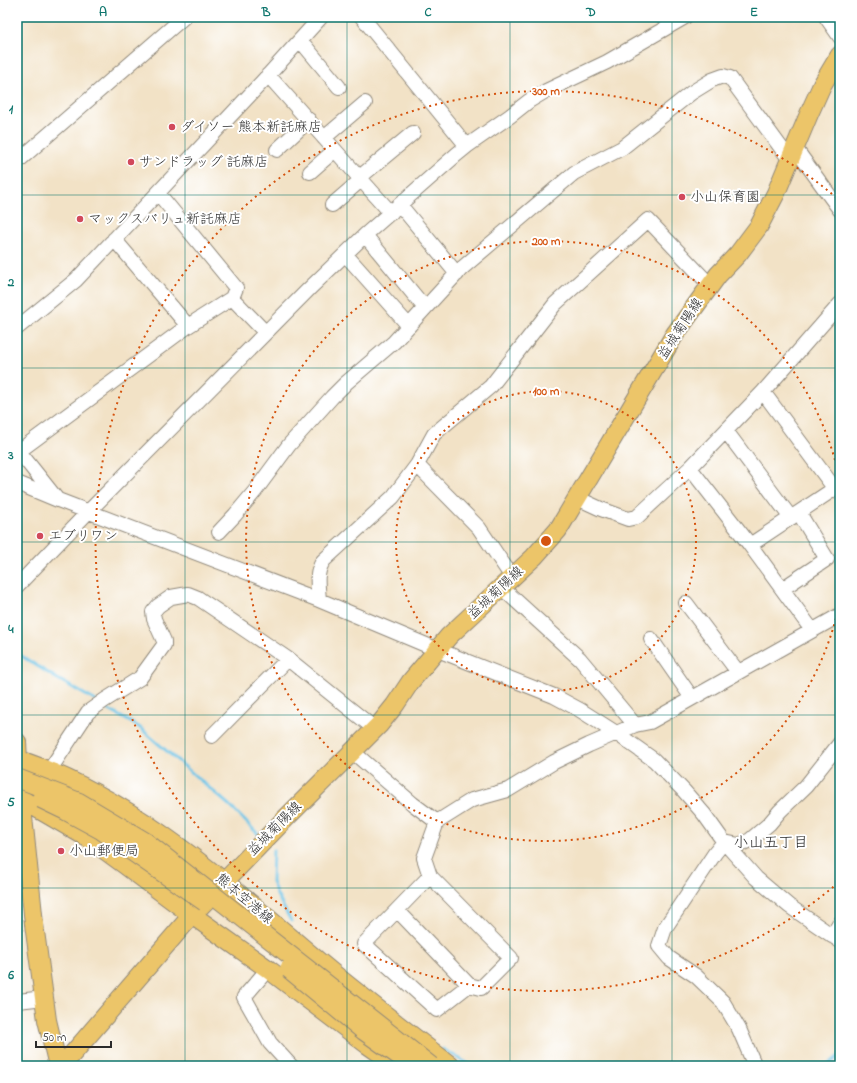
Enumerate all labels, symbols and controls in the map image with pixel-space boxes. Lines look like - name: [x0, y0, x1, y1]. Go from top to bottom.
- text: A: [99, 3, 107, 22]
- text: B: [261, 3, 271, 22]
- text: C: [424, 3, 432, 22]
- text: D: [585, 3, 596, 22]
- text: E: [750, 3, 758, 22]
- text: 300 m: [531, 83, 561, 101]
- text: 1: [9, 100, 14, 119]
- place label: ダイソー 熊本新託麻店: [180, 117, 322, 138]
- marker: ダイソー 熊本新託麻店: [167, 122, 177, 132]
- place label: サンドラッグ 託麻店: [139, 152, 269, 173]
- marker: サンドラッグ 託麻店: [126, 157, 136, 167]
- place label: 小山保育園: [690, 187, 760, 208]
- marker: 小山保育園: [677, 192, 687, 202]
- place label: マックスバリュ新託麻店: [88, 209, 242, 230]
- marker: マックスバリュ新託麻店: [75, 214, 85, 224]
- text: 200 m: [531, 233, 561, 251]
- text: 2: [7, 273, 15, 292]
- street label: 益城菊陽線: [653, 294, 709, 364]
- text: 100 m: [533, 383, 560, 401]
- text: 3: [7, 446, 14, 465]
- place label: エブリワン: [48, 526, 118, 547]
- marker: エブリワン: [35, 531, 45, 541]
- centre of rings: [539, 534, 553, 548]
- street label: 益城菊陽線: [463, 561, 529, 625]
- text: 4: [7, 620, 14, 639]
- text: 5: [7, 793, 15, 812]
- street label: 益城菊陽線: [243, 797, 307, 861]
- district label: 小山五丁目: [733, 832, 809, 854]
- place label: 小山郵便局: [69, 841, 139, 862]
- marker: 小山郵便局: [56, 846, 66, 856]
- street label: 熊本空港線: [210, 868, 278, 930]
- text: 6: [7, 966, 14, 985]
- scale bar: [36, 1023, 111, 1049]
- text: 50 m: [42, 1029, 66, 1047]

